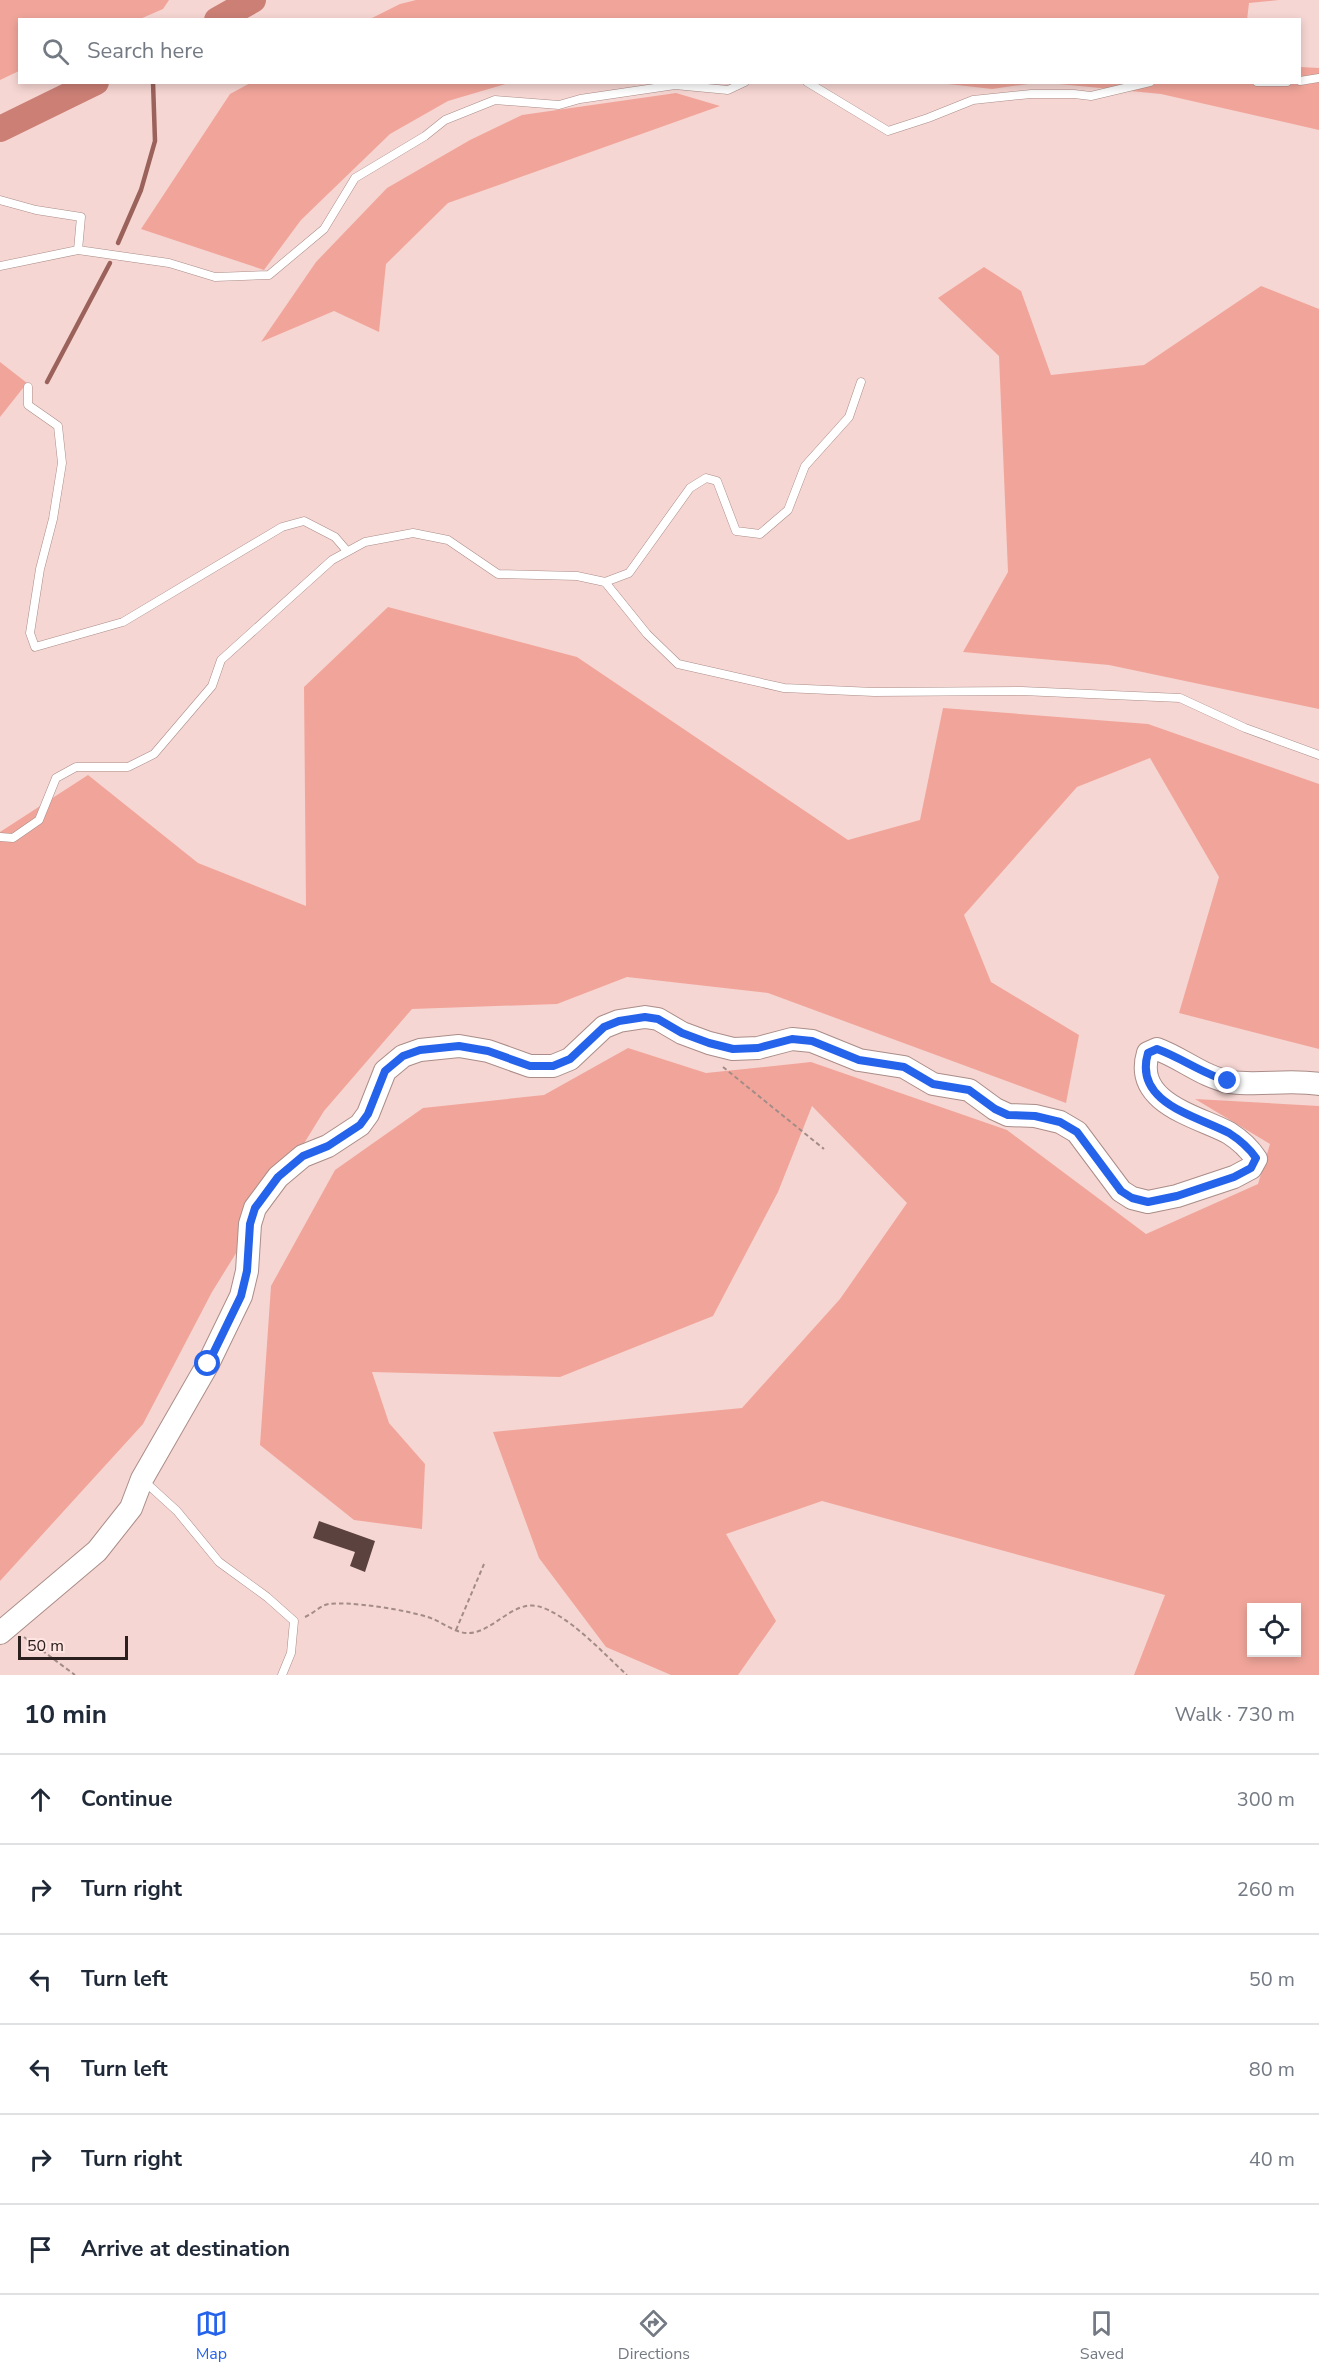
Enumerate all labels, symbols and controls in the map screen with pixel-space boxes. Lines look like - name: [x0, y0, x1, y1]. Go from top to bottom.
- search box: [18, 18, 1301, 84]
- icon: search: [39, 35, 72, 68]
- text: Search here: [87, 36, 204, 66]
- route end: [1214, 1067, 1240, 1093]
- route start: [194, 1350, 220, 1376]
- map controls: [1247, 1603, 1301, 1657]
- button: locate: [1247, 1603, 1301, 1657]
- scale bar: [18, 1633, 128, 1660]
- text: 50 m: [27, 1635, 64, 1657]
- text: 10 min: [24, 1697, 107, 1732]
- text: Walk · 730 m: [1175, 1701, 1295, 1728]
- icon: ahead: [24, 1783, 57, 1816]
- text: Continue: [81, 1784, 172, 1814]
- text: 300 m: [1237, 1786, 1295, 1813]
- icon: right: [24, 1873, 57, 1906]
- text: Turn right: [81, 1874, 182, 1904]
- text: 260 m: [1237, 1876, 1295, 1903]
- icon: left: [24, 1963, 57, 1996]
- text: Turn left: [81, 1964, 168, 1994]
- text: 50 m: [1249, 1966, 1295, 1993]
- icon: left: [24, 2053, 57, 2086]
- text: Turn left: [81, 2054, 168, 2084]
- text: 80 m: [1249, 2056, 1295, 2083]
- icon: right: [24, 2143, 57, 2176]
- text: Turn right: [81, 2144, 182, 2174]
- text: 40 m: [1249, 2146, 1295, 2173]
- icon: arrive: [24, 2233, 57, 2266]
- text: Arrive at destination: [81, 2234, 290, 2264]
- tab: Map: [195, 2307, 228, 2365]
- tab: Directions: [618, 2307, 690, 2365]
- tab: Saved: [1080, 2307, 1124, 2365]

